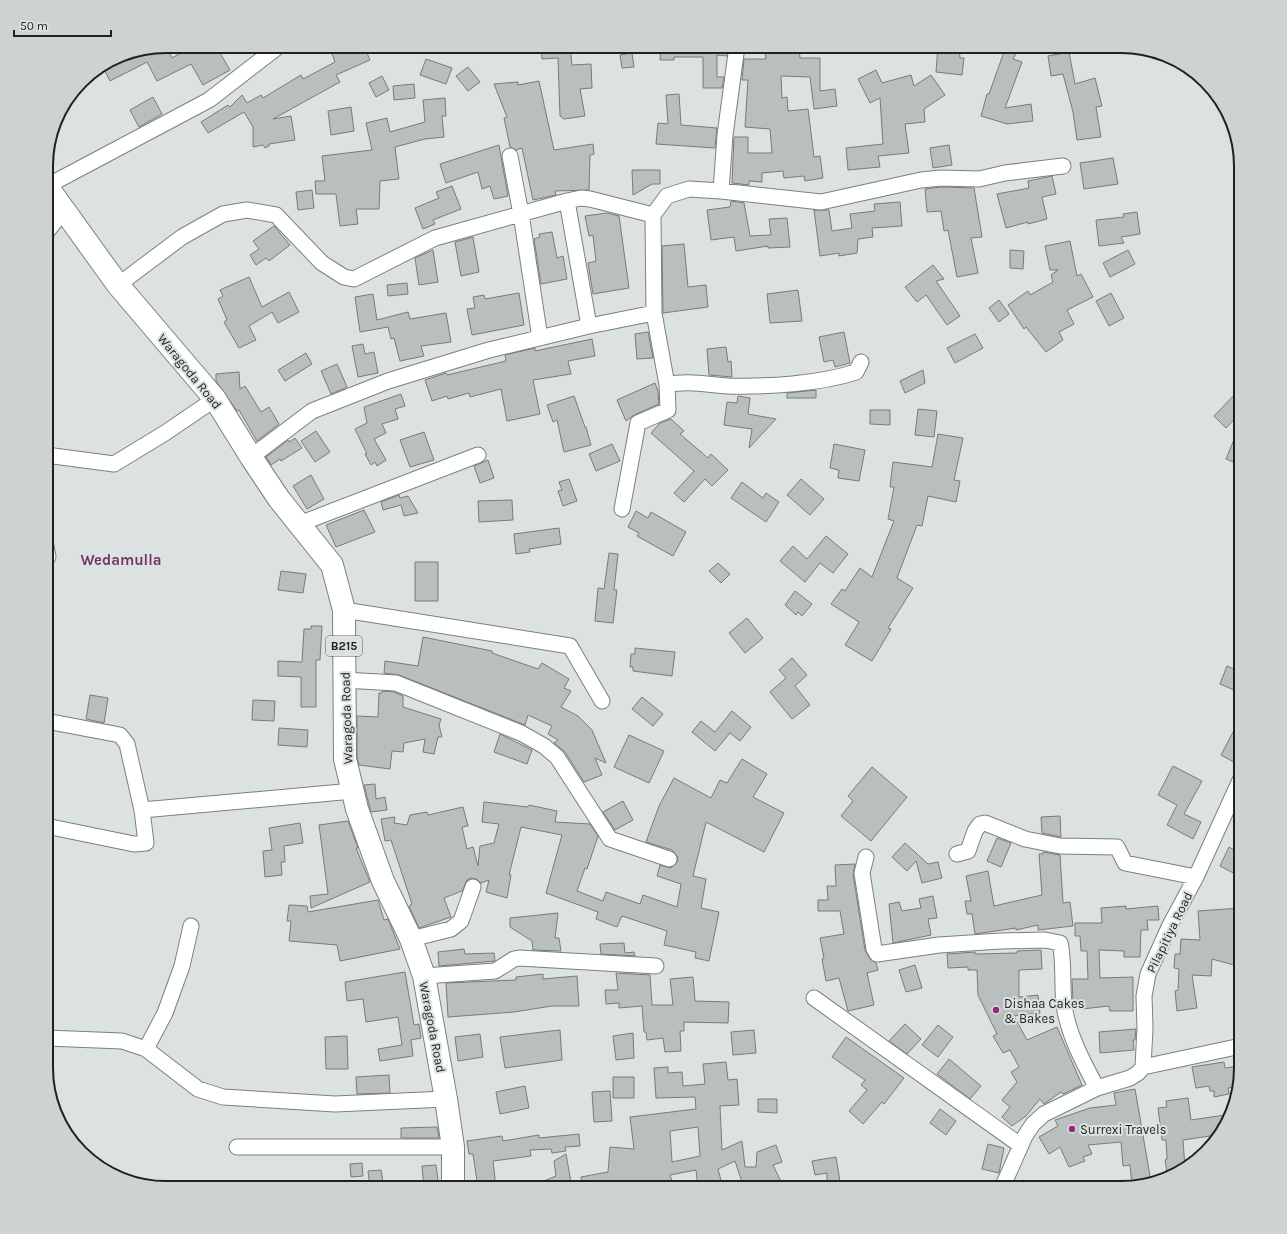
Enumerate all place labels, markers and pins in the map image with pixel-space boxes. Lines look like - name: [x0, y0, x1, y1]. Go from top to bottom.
- place label: Dishaa Cakes & Bakes: [1004, 996, 1085, 1026]
- marker: Dishaa Cakes & Bakes: [991, 1005, 1001, 1015]
- place label: Surrexi Travels: [1080, 1122, 1167, 1137]
- marker: Surrexi Travels: [1067, 1124, 1077, 1134]

